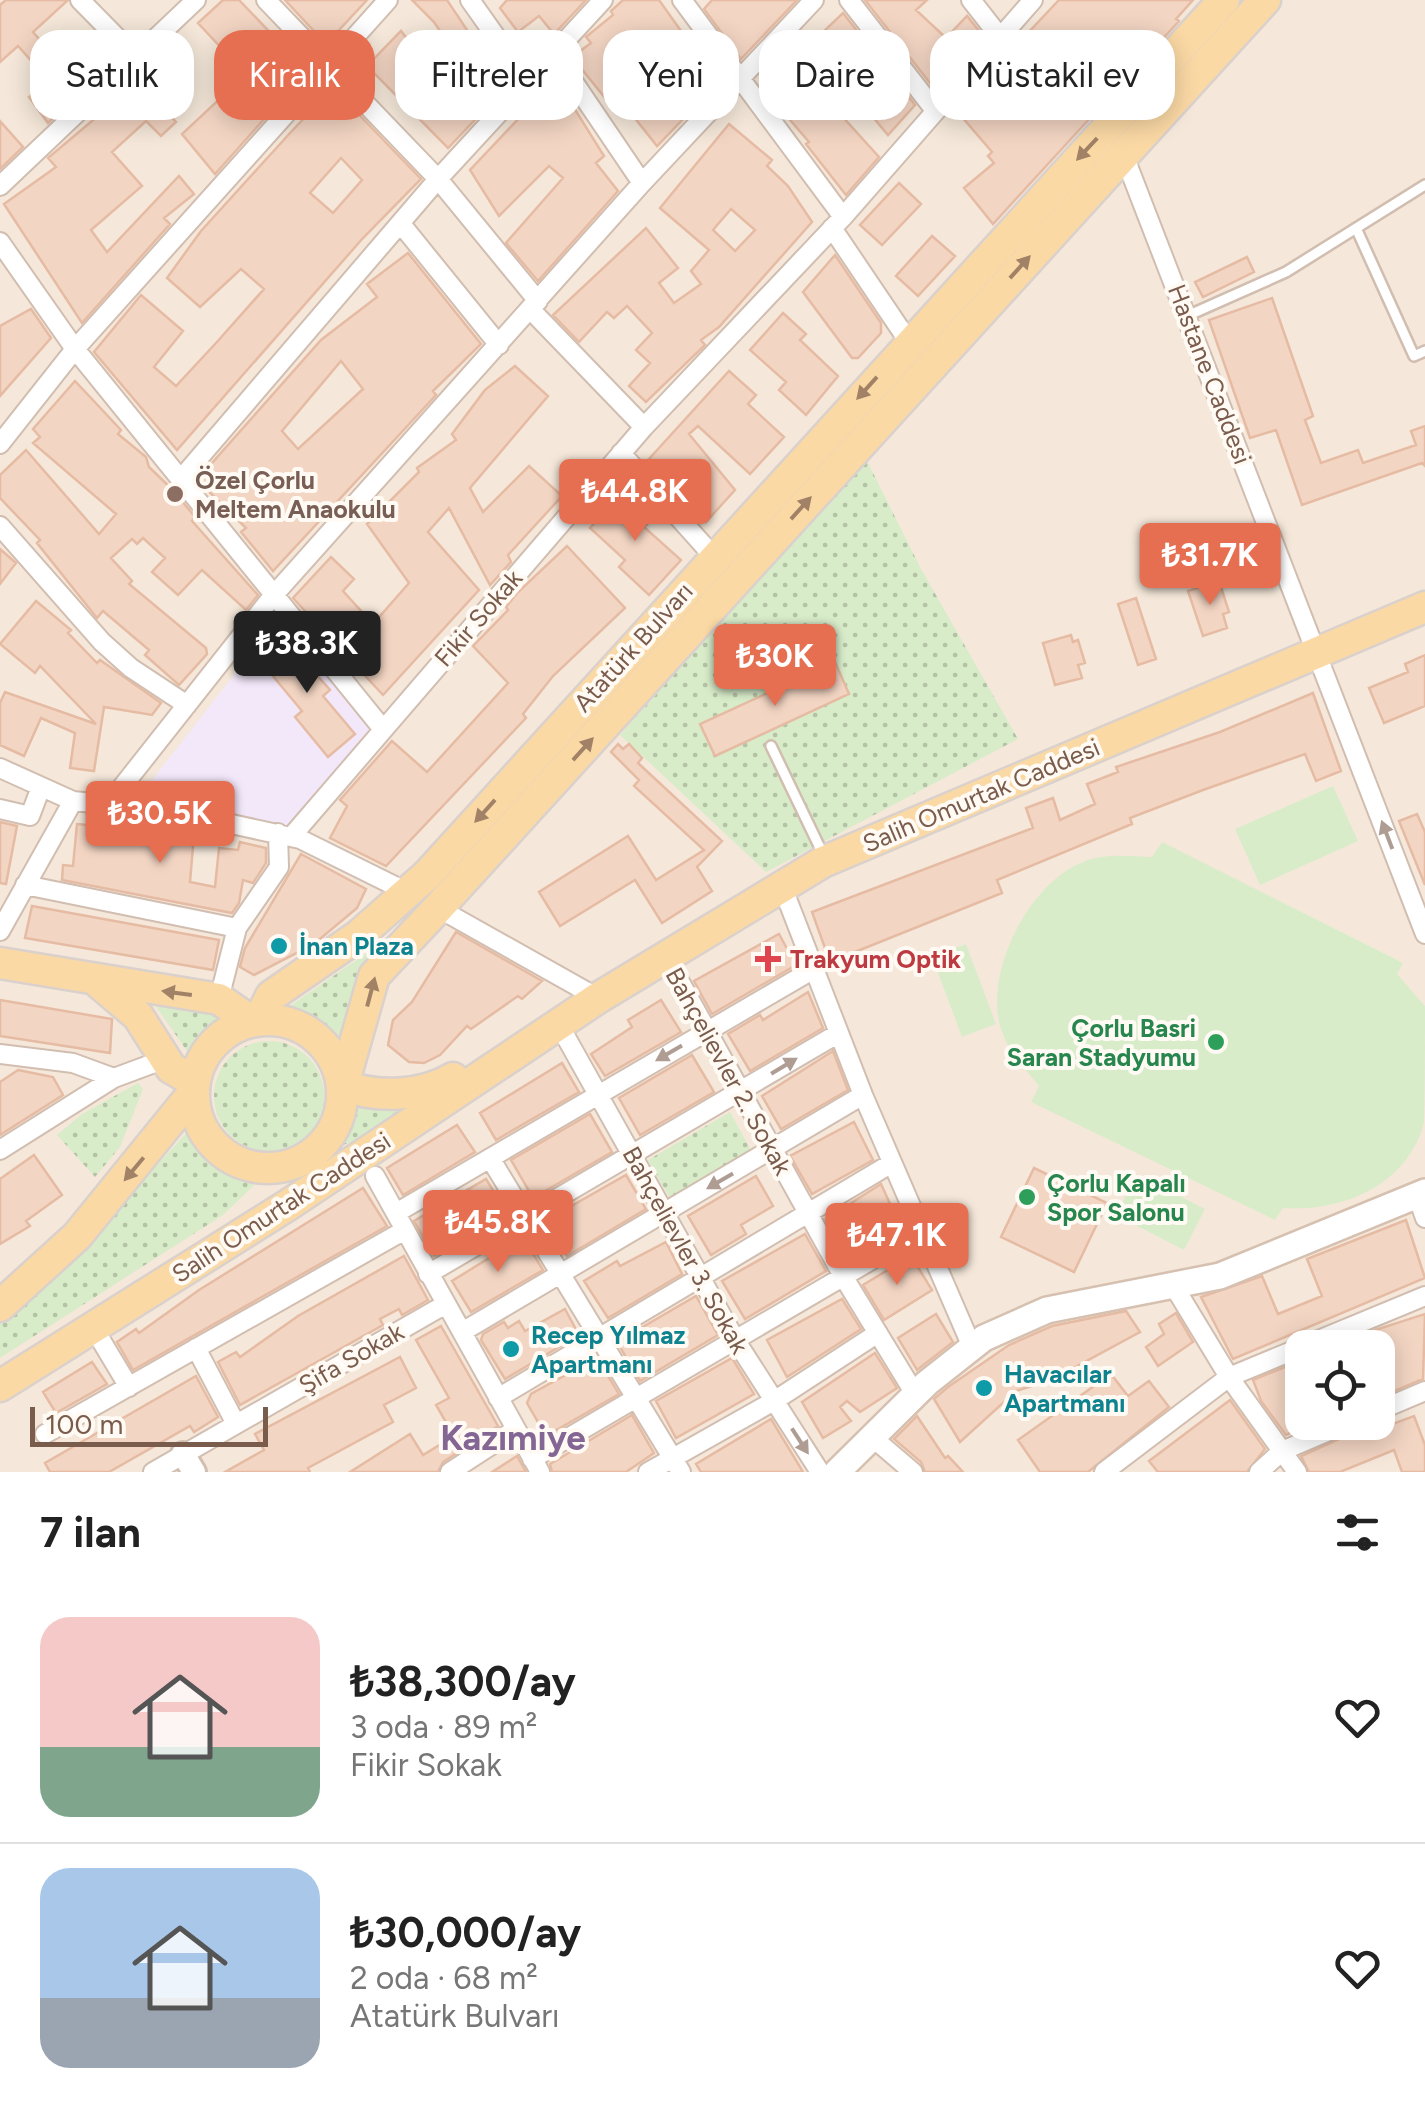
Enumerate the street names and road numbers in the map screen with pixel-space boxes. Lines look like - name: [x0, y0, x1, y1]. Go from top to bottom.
- street label: Hastane Caddesi: [1162, 280, 1258, 468]
- street label: Fikir Sokak: [428, 563, 529, 673]
- street label: Atatürk Bulvarı: [567, 576, 699, 718]
- street label: Salih Omurtak Caddesi: [858, 732, 1104, 858]
- street label: Bahçelievler 2. Sokak: [660, 962, 799, 1181]
- street label: Salih Omurtak Caddesi: [166, 1125, 396, 1289]
- street label: Bahçelievler 3. Sokak: [617, 1141, 756, 1360]
- street label: Şifa Sokak: [293, 1316, 409, 1400]

